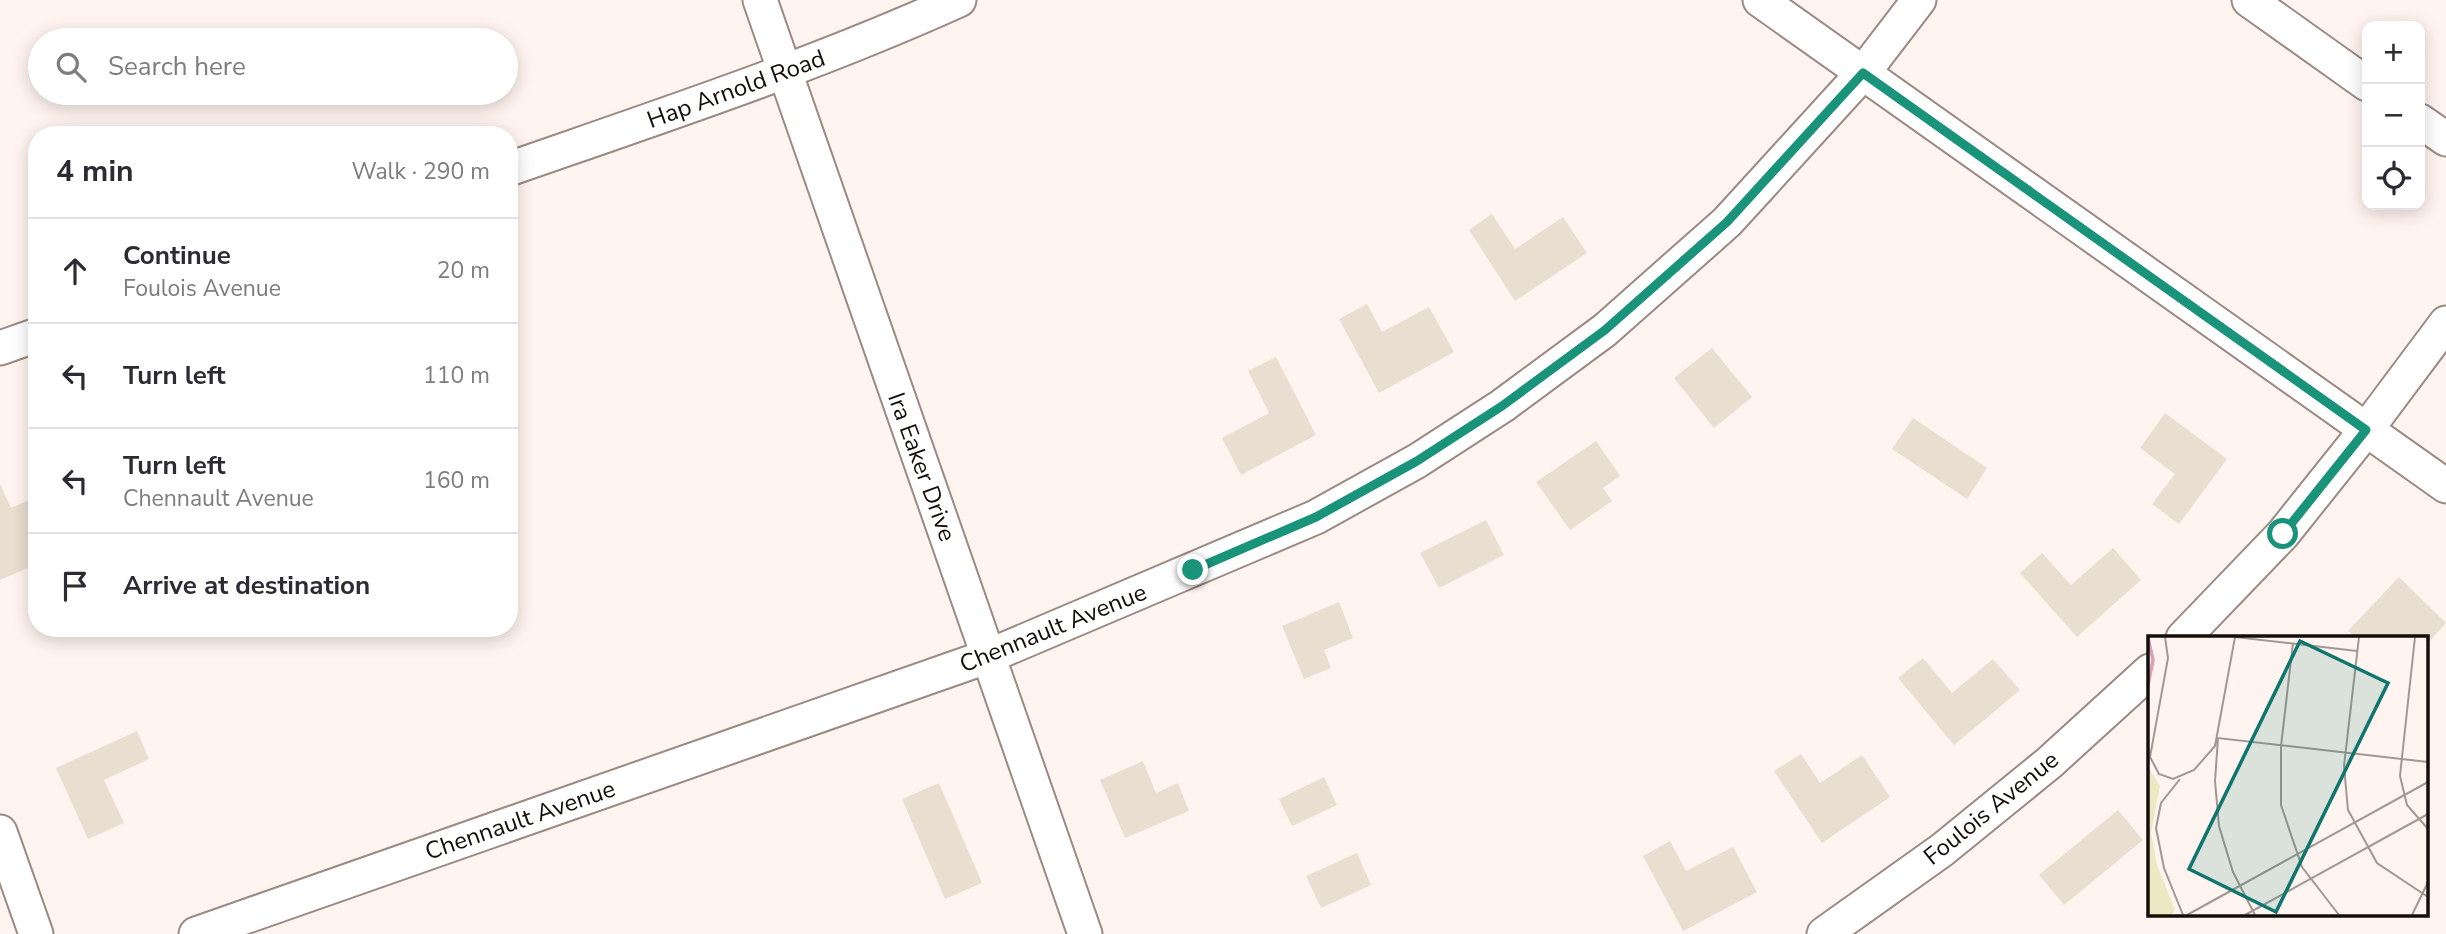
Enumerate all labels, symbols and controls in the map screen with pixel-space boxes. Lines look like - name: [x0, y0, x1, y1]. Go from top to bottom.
- map controls: [2362, 21, 2425, 210]
- button: +: [2362, 21, 2425, 84]
- search box: [28, 28, 518, 105]
- street label: Hap Arnold Road: [643, 42, 829, 136]
- icon: search: [52, 48, 90, 86]
- text: Search here: [108, 49, 246, 84]
- button: −: [2362, 84, 2425, 147]
- button: locate: [2362, 147, 2425, 210]
- text: 4 min: [56, 151, 134, 192]
- text: Walk · 290 m: [351, 156, 490, 187]
- text: Continue: [123, 238, 231, 273]
- icon: ahead: [56, 252, 94, 290]
- text: 20 m: [437, 255, 490, 286]
- text: Foulois Avenue: [123, 273, 281, 304]
- icon: left: [56, 357, 94, 395]
- text: Turn left: [123, 358, 226, 393]
- text: 110 m: [423, 360, 490, 391]
- street label: Ira Eaker Drive: [880, 388, 964, 546]
- text: Turn left: [123, 448, 226, 483]
- icon: left: [56, 462, 94, 500]
- text: 160 m: [423, 465, 490, 496]
- text: Chennault Avenue: [123, 483, 314, 514]
- route start: [2267, 518, 2298, 549]
- route end: [1177, 554, 1208, 585]
- icon: arrive: [56, 567, 94, 605]
- text: Arrive at destination: [123, 568, 370, 603]
- street label: Chennault Avenue: [955, 576, 1151, 680]
- inset map: [2148, 636, 2428, 916]
- street label: Foulois Avenue: [1917, 744, 2065, 872]
- street label: Chennault Avenue: [421, 772, 619, 868]

